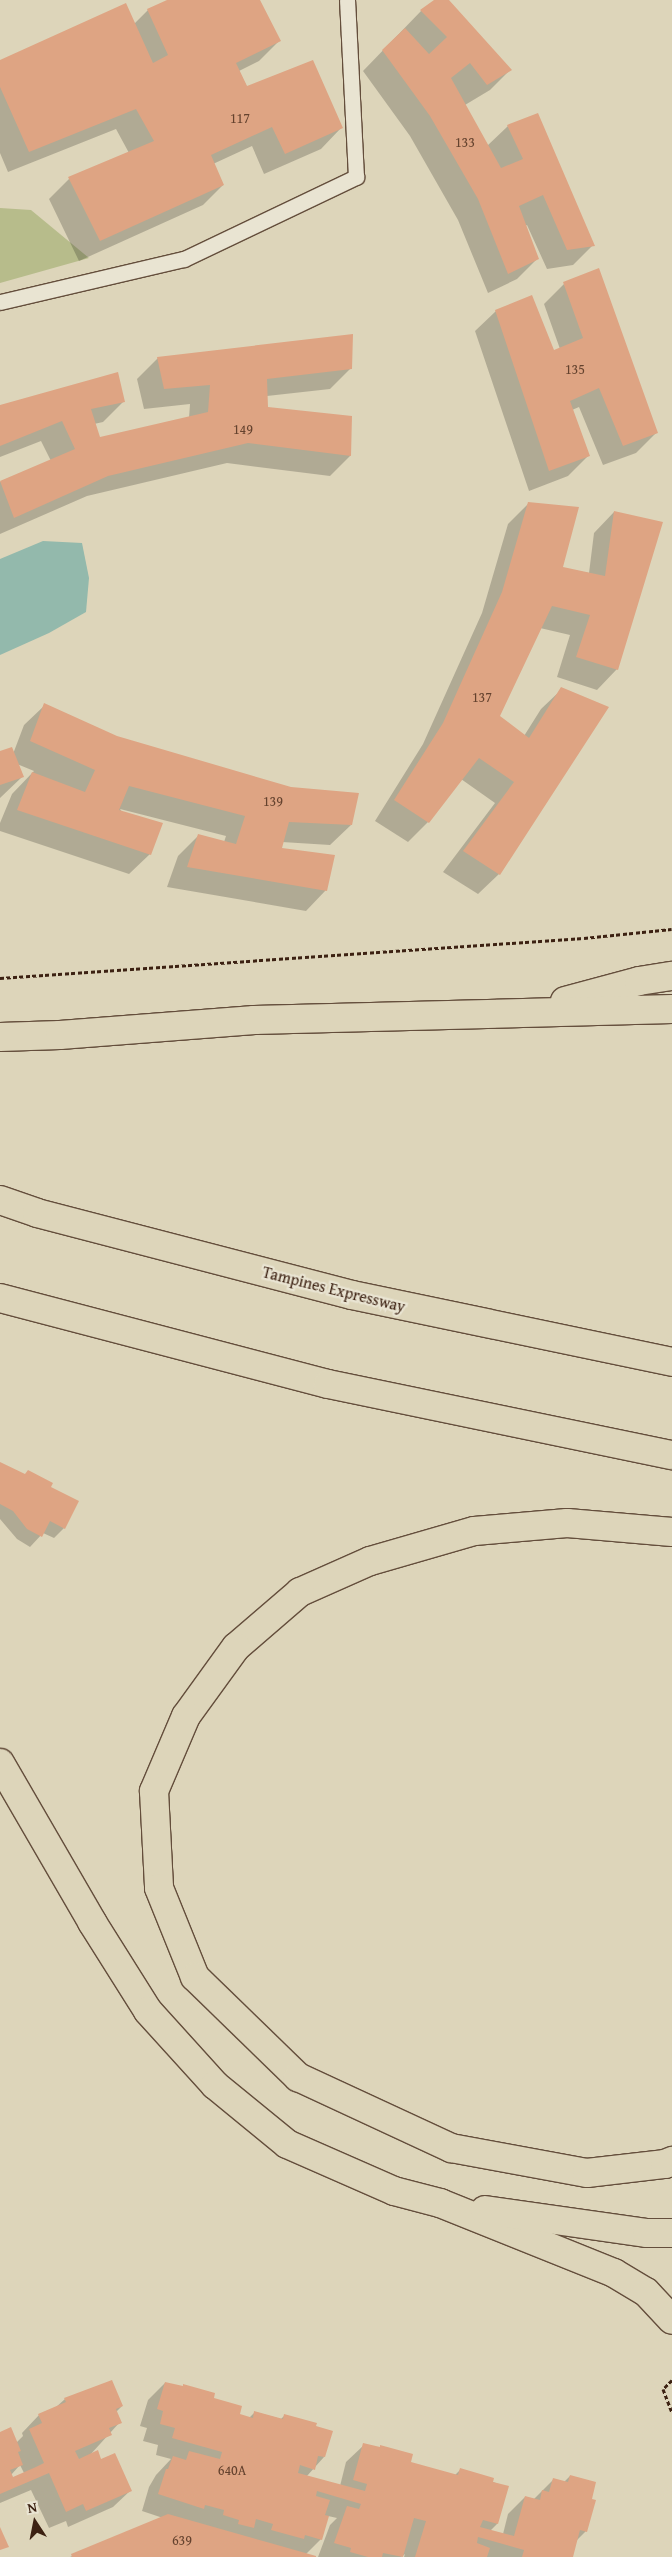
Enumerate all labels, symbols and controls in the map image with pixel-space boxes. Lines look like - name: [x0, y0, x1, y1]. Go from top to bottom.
- house number: 117: [230, 110, 250, 126]
- house number: 133: [455, 134, 475, 150]
- house number: 135: [565, 361, 585, 377]
- house number: 149: [233, 421, 253, 437]
- house number: 137: [472, 689, 492, 705]
- house number: 139: [263, 793, 283, 809]
- street label: Tampines Expressway: [261, 1262, 407, 1316]
- house number: 640A: [218, 2462, 246, 2478]
- north arrow: [10, 2497, 60, 2547]
- text: N: [26, 2497, 39, 2518]
- house number: 639: [172, 2532, 192, 2548]

